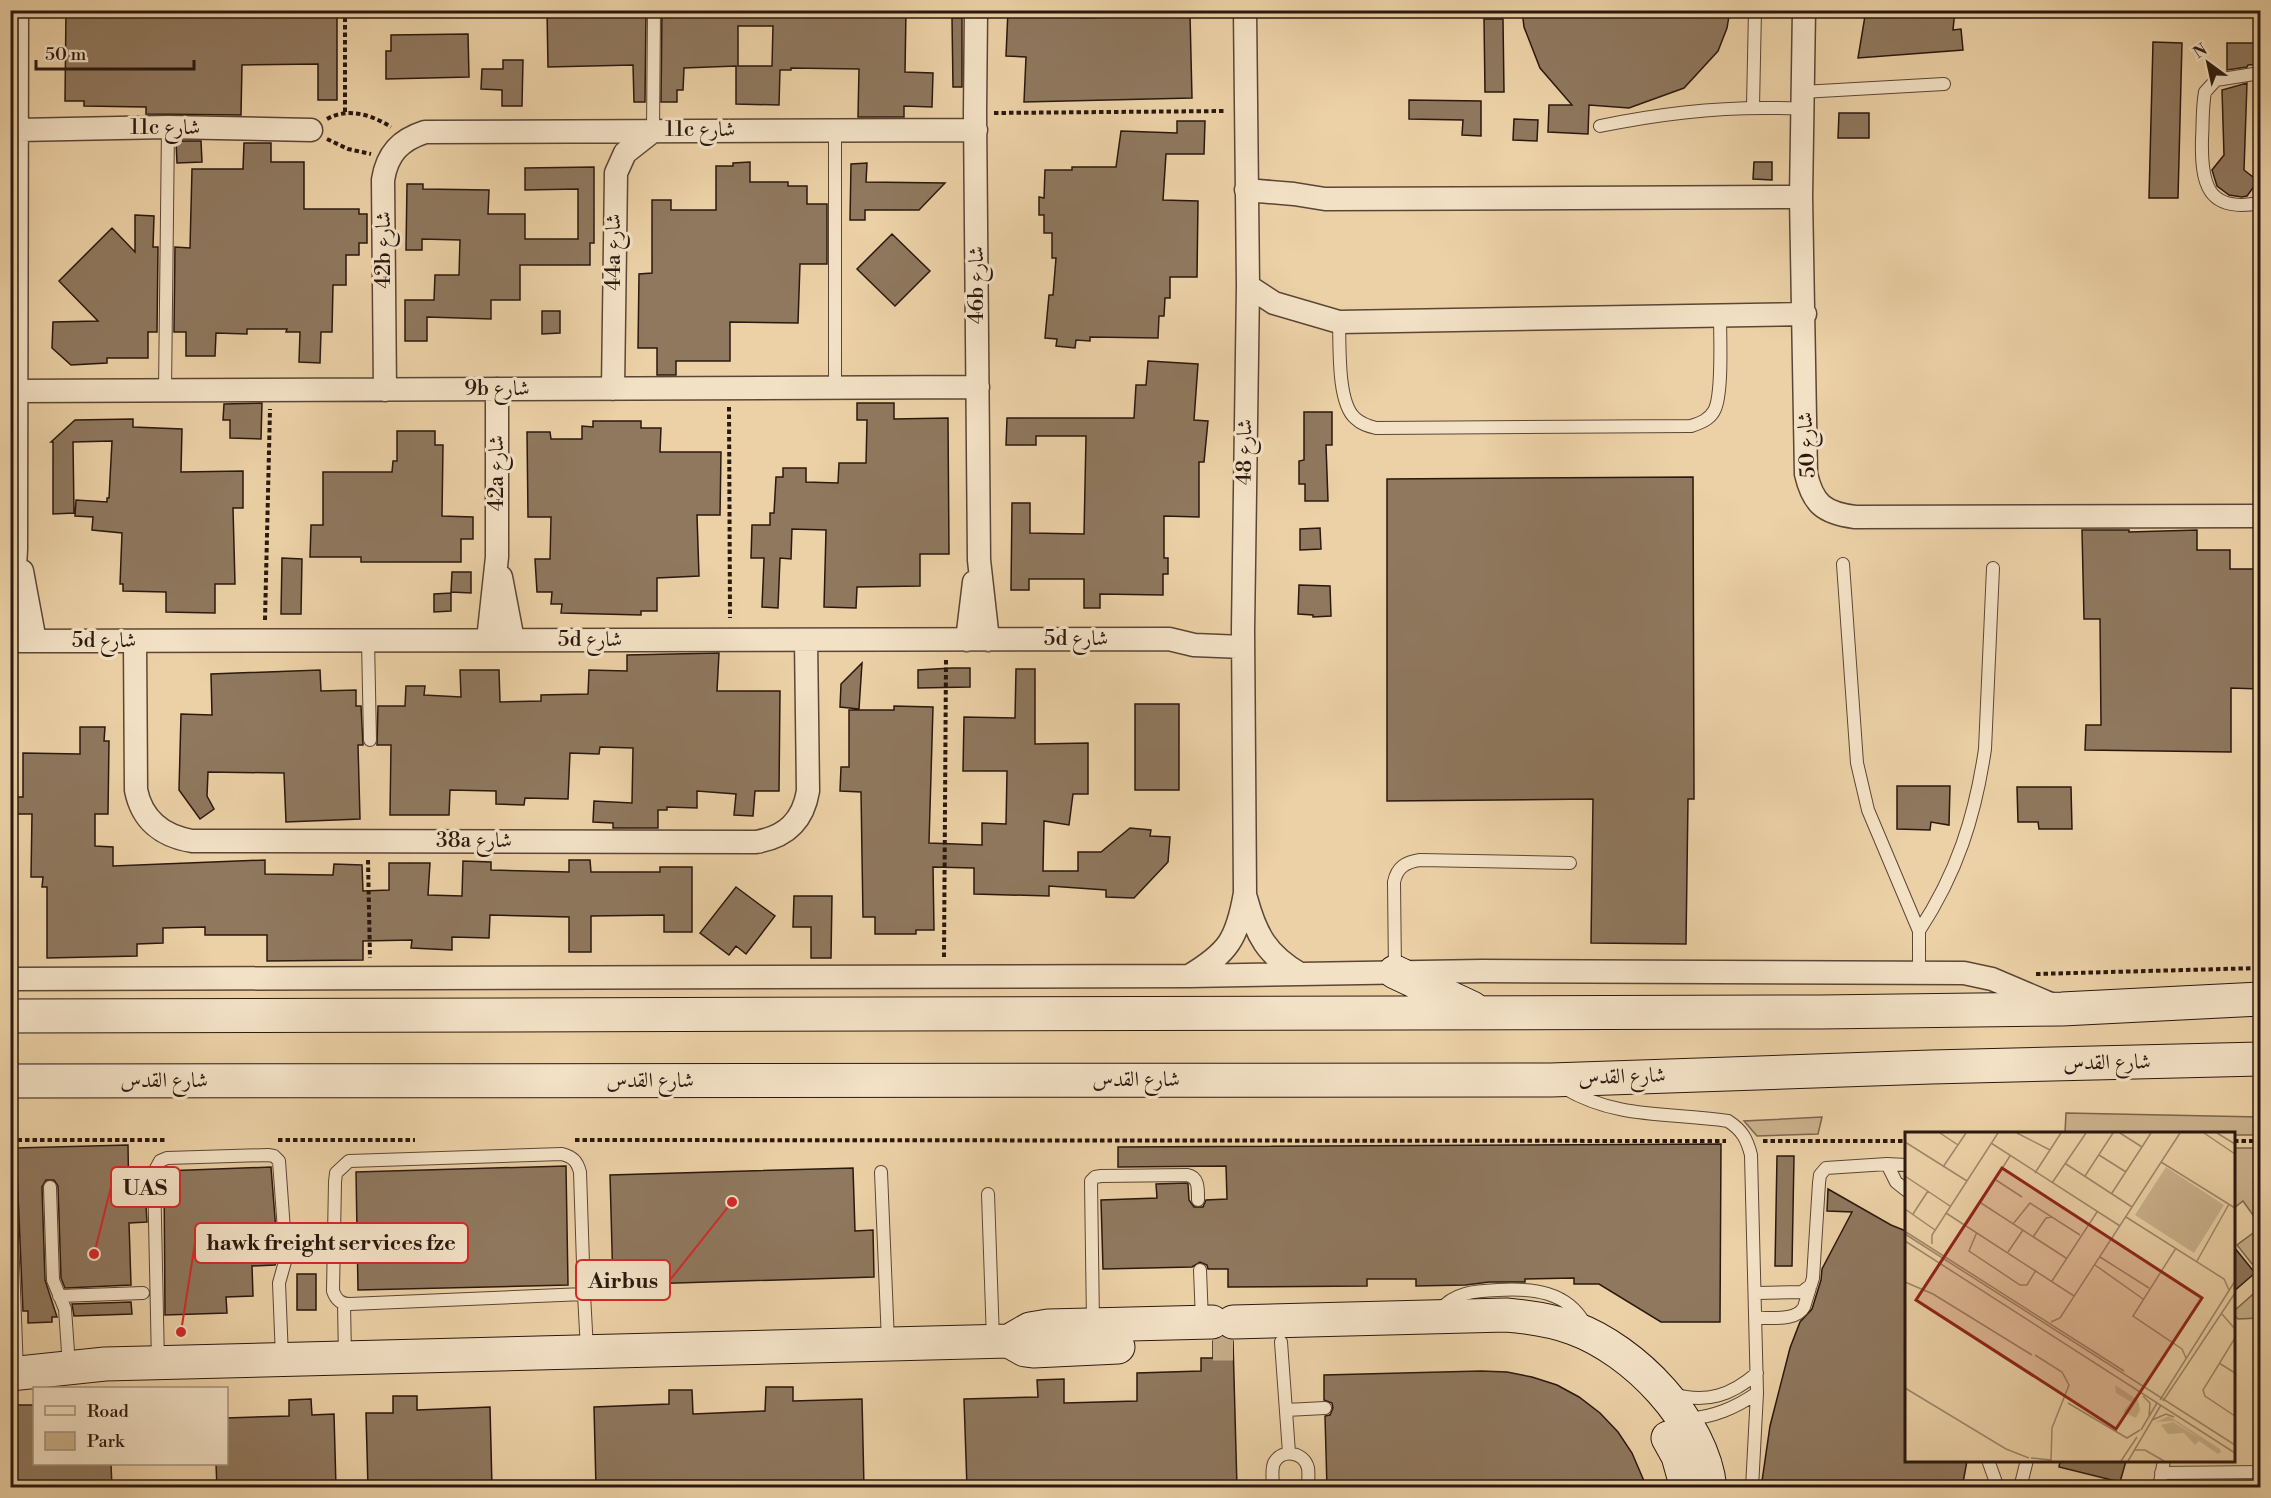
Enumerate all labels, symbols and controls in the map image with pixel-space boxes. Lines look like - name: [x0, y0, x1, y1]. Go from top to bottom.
- scale bar: [36, 33, 194, 71]
- north arrow: [2178, 33, 2238, 93]
- text: N: [2190, 39, 2211, 63]
- text: 50 m: [45, 43, 87, 66]
- street label: 11c شارع: [130, 115, 200, 145]
- street label: 11c شارع: [665, 117, 735, 147]
- street label: 42b شارع: [371, 211, 401, 289]
- street label: 44a شارع: [601, 214, 631, 290]
- street label: 46b شارع: [964, 246, 994, 324]
- street label: 9b شارع: [464, 376, 530, 406]
- street label: شارع 50: [1792, 411, 1826, 479]
- street label: شارع 48: [1231, 419, 1263, 485]
- street label: 42a شارع: [484, 435, 514, 511]
- street label: 5d شارع: [1044, 626, 1108, 656]
- street label: 5d شارع: [558, 627, 622, 657]
- street label: 5d شارع: [72, 628, 136, 658]
- street label: 38a شارع: [436, 828, 512, 858]
- street label: شارع القدس: [2063, 1049, 2151, 1081]
- street label: شارع القدس: [1578, 1062, 1666, 1096]
- street label: شارع القدس: [1092, 1067, 1180, 1097]
- street label: شارع القدس: [120, 1068, 208, 1098]
- street label: شارع القدس: [606, 1068, 694, 1098]
- inset map: [1905, 1132, 2235, 1462]
- callout: UAS: [111, 1167, 180, 1207]
- text: UAS: [123, 1175, 167, 1202]
- callout: hawk freight services fze: [195, 1223, 468, 1263]
- text: hawk freight services fze: [206, 1230, 456, 1257]
- callout: Airbus: [576, 1260, 670, 1300]
- text: Airbus: [587, 1268, 658, 1295]
- legend: [33, 1387, 228, 1465]
- text: Road: [87, 1400, 130, 1423]
- text: Park: [87, 1430, 126, 1453]

